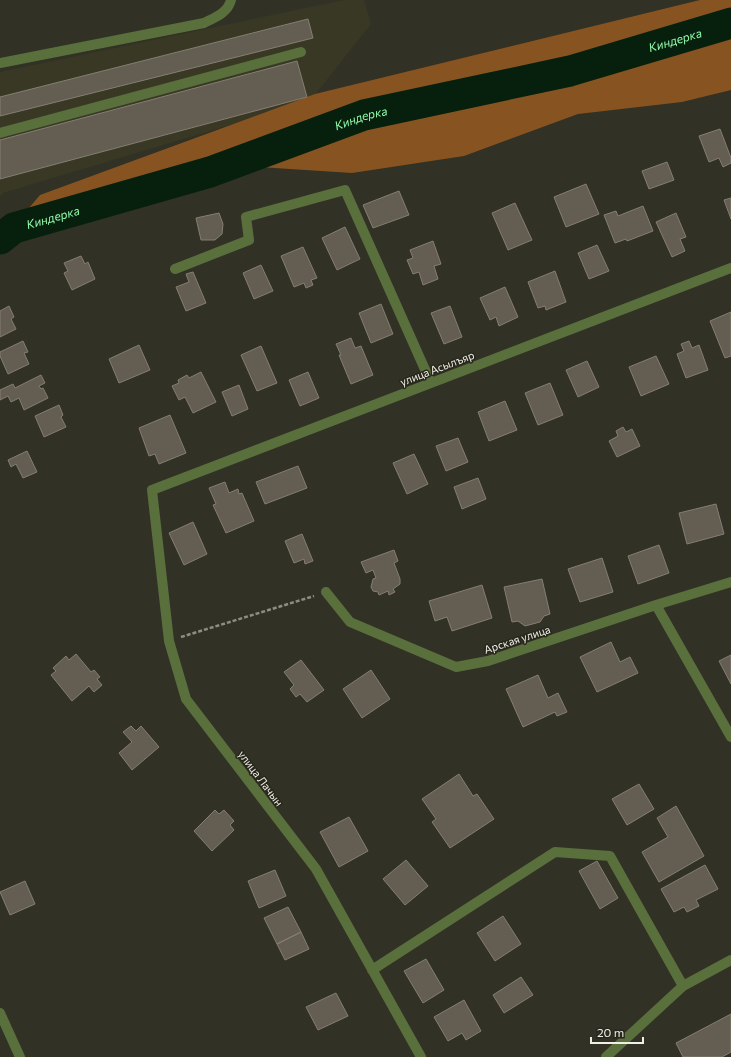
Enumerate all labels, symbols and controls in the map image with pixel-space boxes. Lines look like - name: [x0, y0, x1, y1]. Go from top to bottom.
- water label: Киндерка: [647, 25, 703, 54]
- water label: Киндерка: [332, 103, 388, 132]
- water label: Киндерка: [24, 203, 81, 231]
- street label: улица Асылъяр: [398, 348, 476, 388]
- street label: Арская улица: [482, 622, 552, 656]
- street label: улица Лачын: [236, 748, 286, 808]
- scale bar: [591, 1019, 643, 1045]
- text: 20 m: [597, 1025, 624, 1039]

